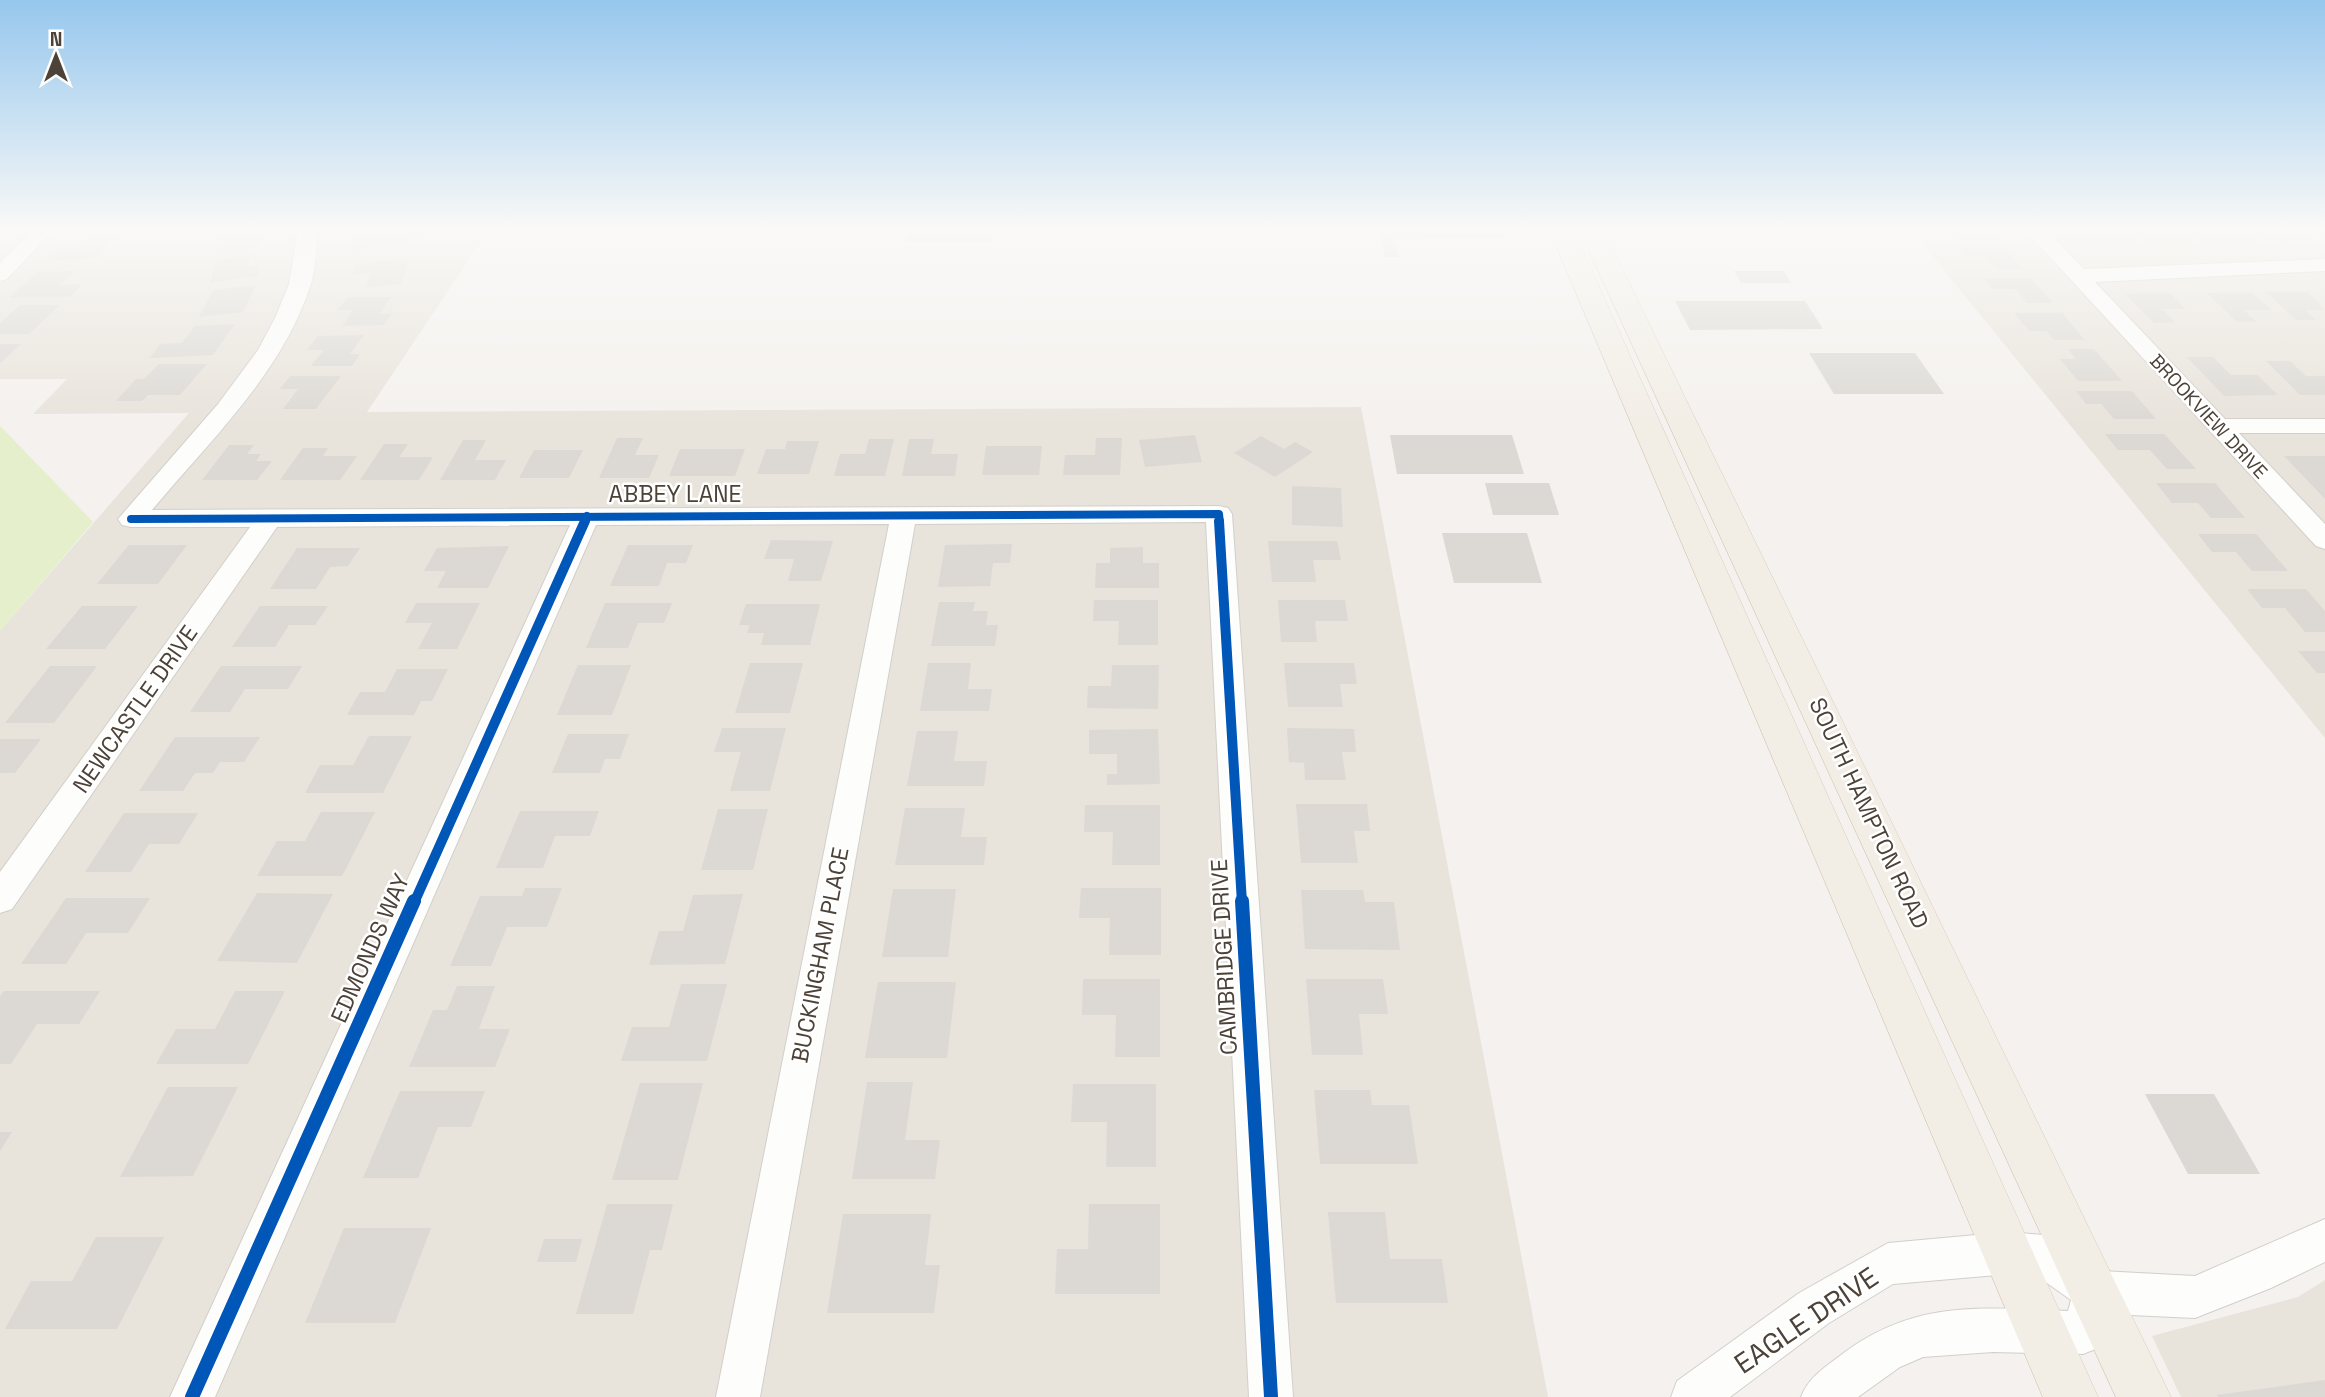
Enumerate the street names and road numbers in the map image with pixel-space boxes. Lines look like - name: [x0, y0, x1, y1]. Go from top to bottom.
- street label: BROOKVIEW DRIVE: [2144, 349, 2273, 484]
- street label: ABBEY LANE: [609, 479, 741, 509]
- street label: NEWCASTLE DRIVE: [66, 619, 204, 799]
- street label: SOUTH HAMPTON ROAD: [1802, 693, 1936, 933]
- street label: BUCKINGHAM PLACE: [784, 845, 856, 1065]
- street label: CAMBRIDGE DRIVE: [1204, 858, 1244, 1056]
- street label: EDMONDS WAY: [324, 869, 416, 1027]
- street label: EAGLE DRIVE: [1727, 1259, 1885, 1381]

